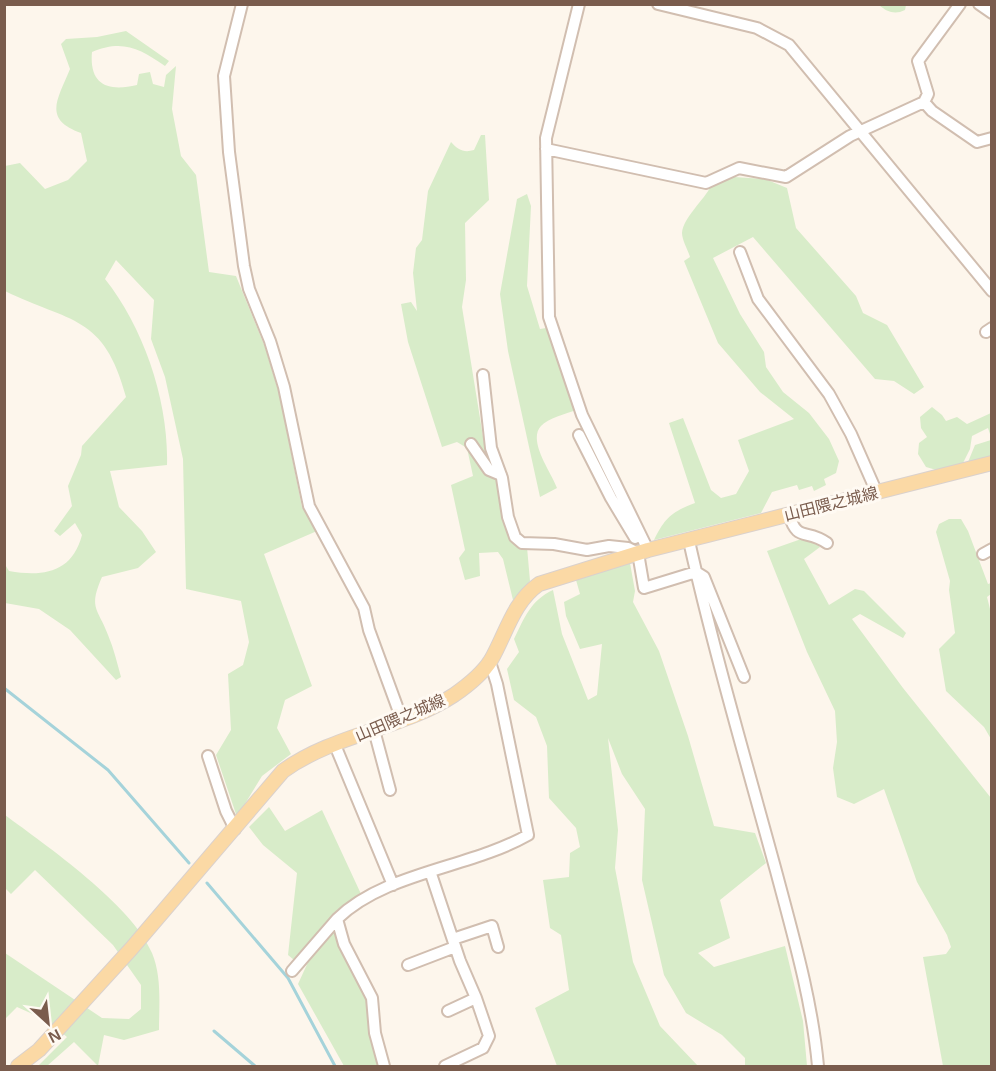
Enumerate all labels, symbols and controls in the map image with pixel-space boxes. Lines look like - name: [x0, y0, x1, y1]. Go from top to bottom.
- street label: 山田隈之城線: [782, 484, 880, 524]
- street label: 山田隈之城線: [352, 691, 448, 745]
- north arrow: [18, 993, 78, 1053]
- text: N: [46, 1026, 64, 1046]

